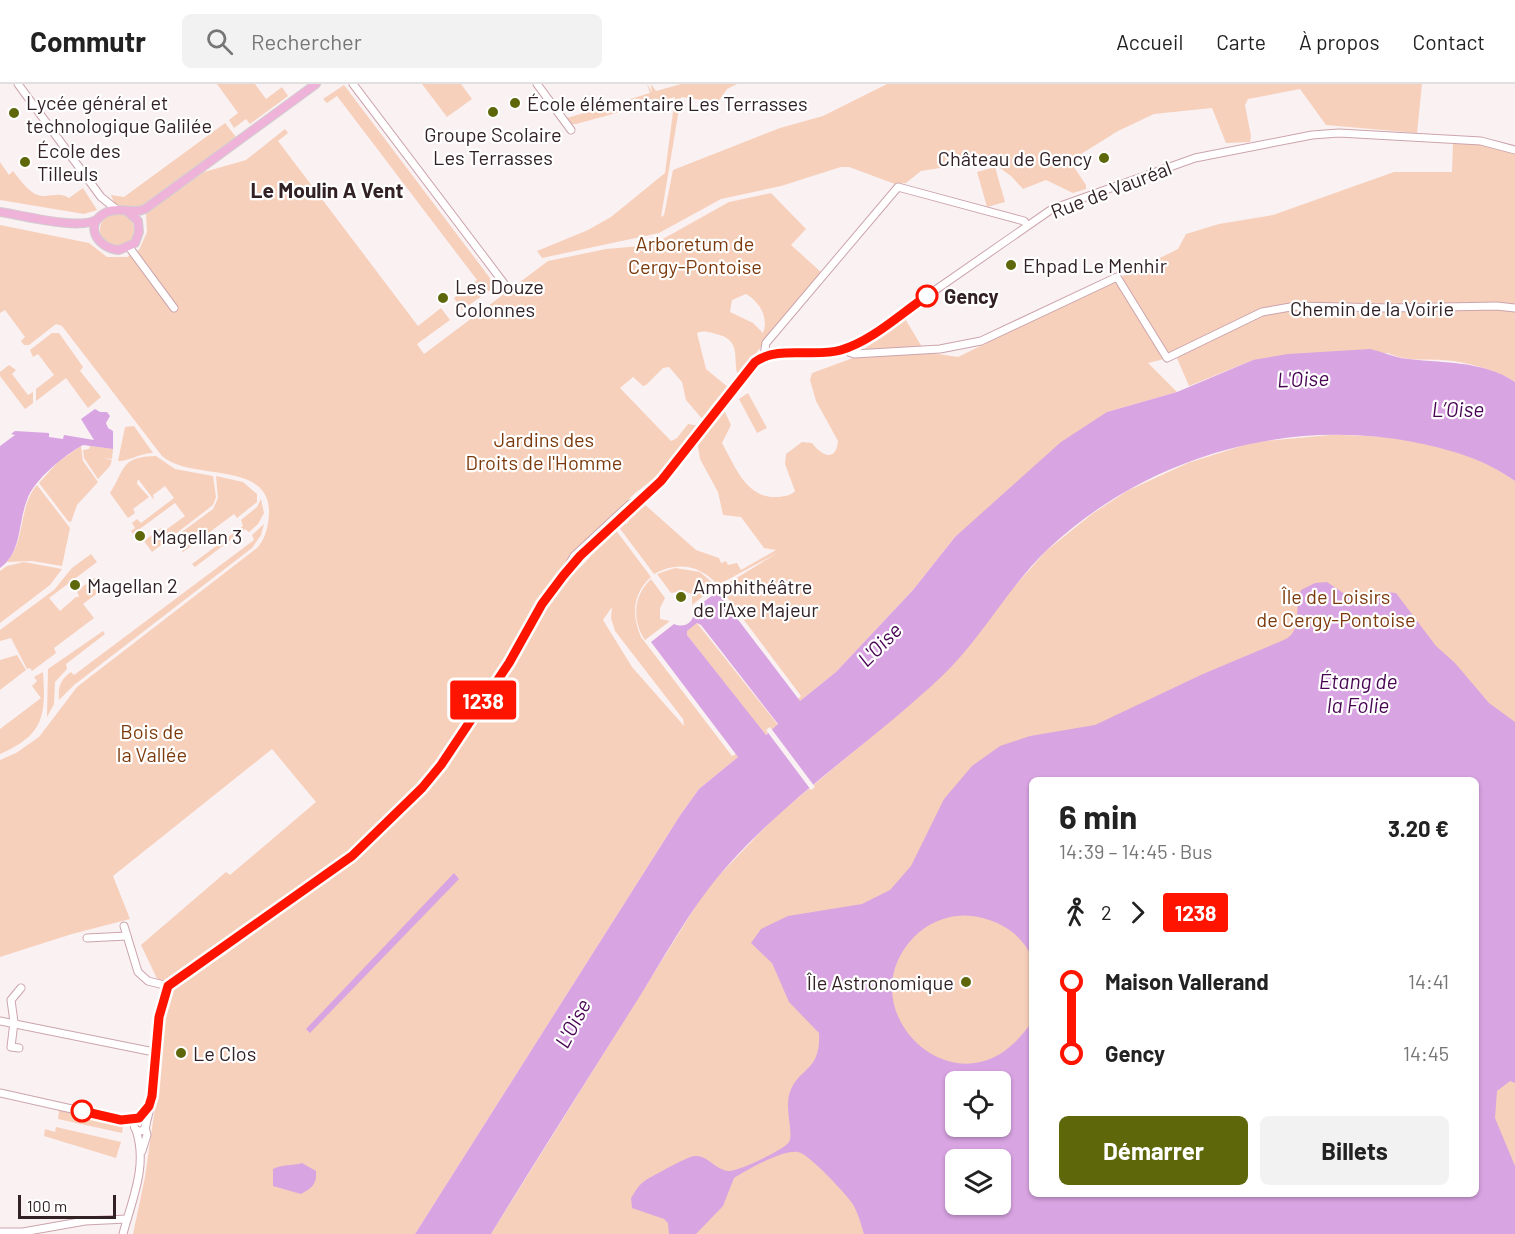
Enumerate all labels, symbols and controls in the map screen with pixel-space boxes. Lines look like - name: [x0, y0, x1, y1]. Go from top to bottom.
- search box: [182, 14, 602, 68]
- text: Commutr: [30, 24, 146, 58]
- icon: search: [203, 25, 236, 58]
- text: Rechercher: [251, 28, 362, 54]
- text: Accueil: [1116, 29, 1183, 54]
- text: Carte: [1216, 29, 1266, 54]
- text: À propos: [1299, 29, 1380, 54]
- text: Contact: [1413, 29, 1485, 54]
- place label: Lycée général et technologique Galilée: [26, 90, 212, 137]
- place label: École élémentaire Les Terrasses: [527, 91, 808, 115]
- marker: École élémentaire Les Terrasses: [508, 96, 522, 110]
- marker: Groupe Scolaire Les Terrasses: [486, 105, 500, 119]
- marker: Lycée général et technologique Galilée: [7, 106, 21, 120]
- place label: Groupe Scolaire Les Terrasses: [424, 122, 562, 169]
- place label: École des Tilleuls: [37, 138, 121, 185]
- place label: Château de Gency: [938, 146, 1092, 170]
- marker: Château de Gency: [1097, 151, 1111, 165]
- marker: École des Tilleuls: [18, 155, 32, 169]
- street label: Rue de Vauréal: [1047, 155, 1175, 223]
- district label: Le Moulin A Vent: [251, 177, 404, 202]
- park label: Arboretum de Cergy‐Pontoise: [628, 231, 762, 278]
- place label: Ehpad Le Menhir: [1023, 253, 1167, 277]
- marker: Ehpad Le Menhir: [1004, 258, 1018, 272]
- place label: Les Douze Colonnes: [455, 274, 544, 321]
- place label: Gency: [944, 284, 999, 308]
- marker: Gency: [916, 285, 938, 307]
- marker: Les Douze Colonnes: [436, 291, 450, 305]
- street label: Chemin de la Voirie: [1290, 296, 1454, 320]
- water label: L'Oise: [1277, 365, 1329, 391]
- water label: L’Oise: [1432, 396, 1484, 421]
- park label: Jardins des Droits de l'Homme: [466, 427, 622, 474]
- place label: Magellan 3: [152, 524, 242, 548]
- marker: Magellan 3: [133, 529, 147, 543]
- place label: Magellan 2: [87, 573, 178, 597]
- place label: Amphithéâtre de l'Axe Majeur: [693, 574, 819, 621]
- marker: Magellan 2: [68, 578, 82, 592]
- park label: Île de Loisirs de Cergy-Pontoise: [1256, 584, 1416, 631]
- marker: Amphithéâtre de l'Axe Majeur: [674, 590, 688, 604]
- water label: L'Oise: [852, 617, 906, 671]
- water label: Étang de la Folie: [1319, 668, 1397, 717]
- line badge: 1238: [441, 680, 525, 720]
- text: 1238: [462, 688, 504, 713]
- park label: Bois de la Vallée: [117, 719, 187, 766]
- text: 6 min: [1059, 796, 1137, 836]
- text: 3.20 €: [1388, 815, 1449, 841]
- text: 14:39 – 14:45 · Bus: [1059, 839, 1212, 863]
- icon: walk: [1059, 896, 1092, 929]
- icon: forward: [1121, 896, 1154, 929]
- text: 2: [1101, 900, 1112, 924]
- text: 1238: [1175, 900, 1216, 925]
- text: Maison Vallerand: [1105, 968, 1269, 994]
- text: 14:41: [1408, 969, 1449, 993]
- place label: Île Astronomique: [807, 970, 954, 994]
- marker: Île Astronomique: [959, 975, 973, 989]
- water label: L'Oise: [549, 994, 595, 1052]
- text: Gency: [1105, 1040, 1165, 1066]
- place label: Le Clos: [193, 1041, 256, 1065]
- text: 14:45: [1403, 1041, 1449, 1065]
- marker: Le Clos: [174, 1046, 188, 1060]
- map controls: [945, 1071, 1011, 1215]
- button: locate: [945, 1071, 1011, 1137]
- unlabelled marker: [71, 1100, 93, 1122]
- button: Démarrer: [1059, 1116, 1248, 1185]
- button: Billets: [1260, 1116, 1449, 1185]
- button: layers: [945, 1149, 1011, 1215]
- scale bar: [18, 1192, 116, 1220]
- text: 100 m: [27, 1196, 67, 1215]

